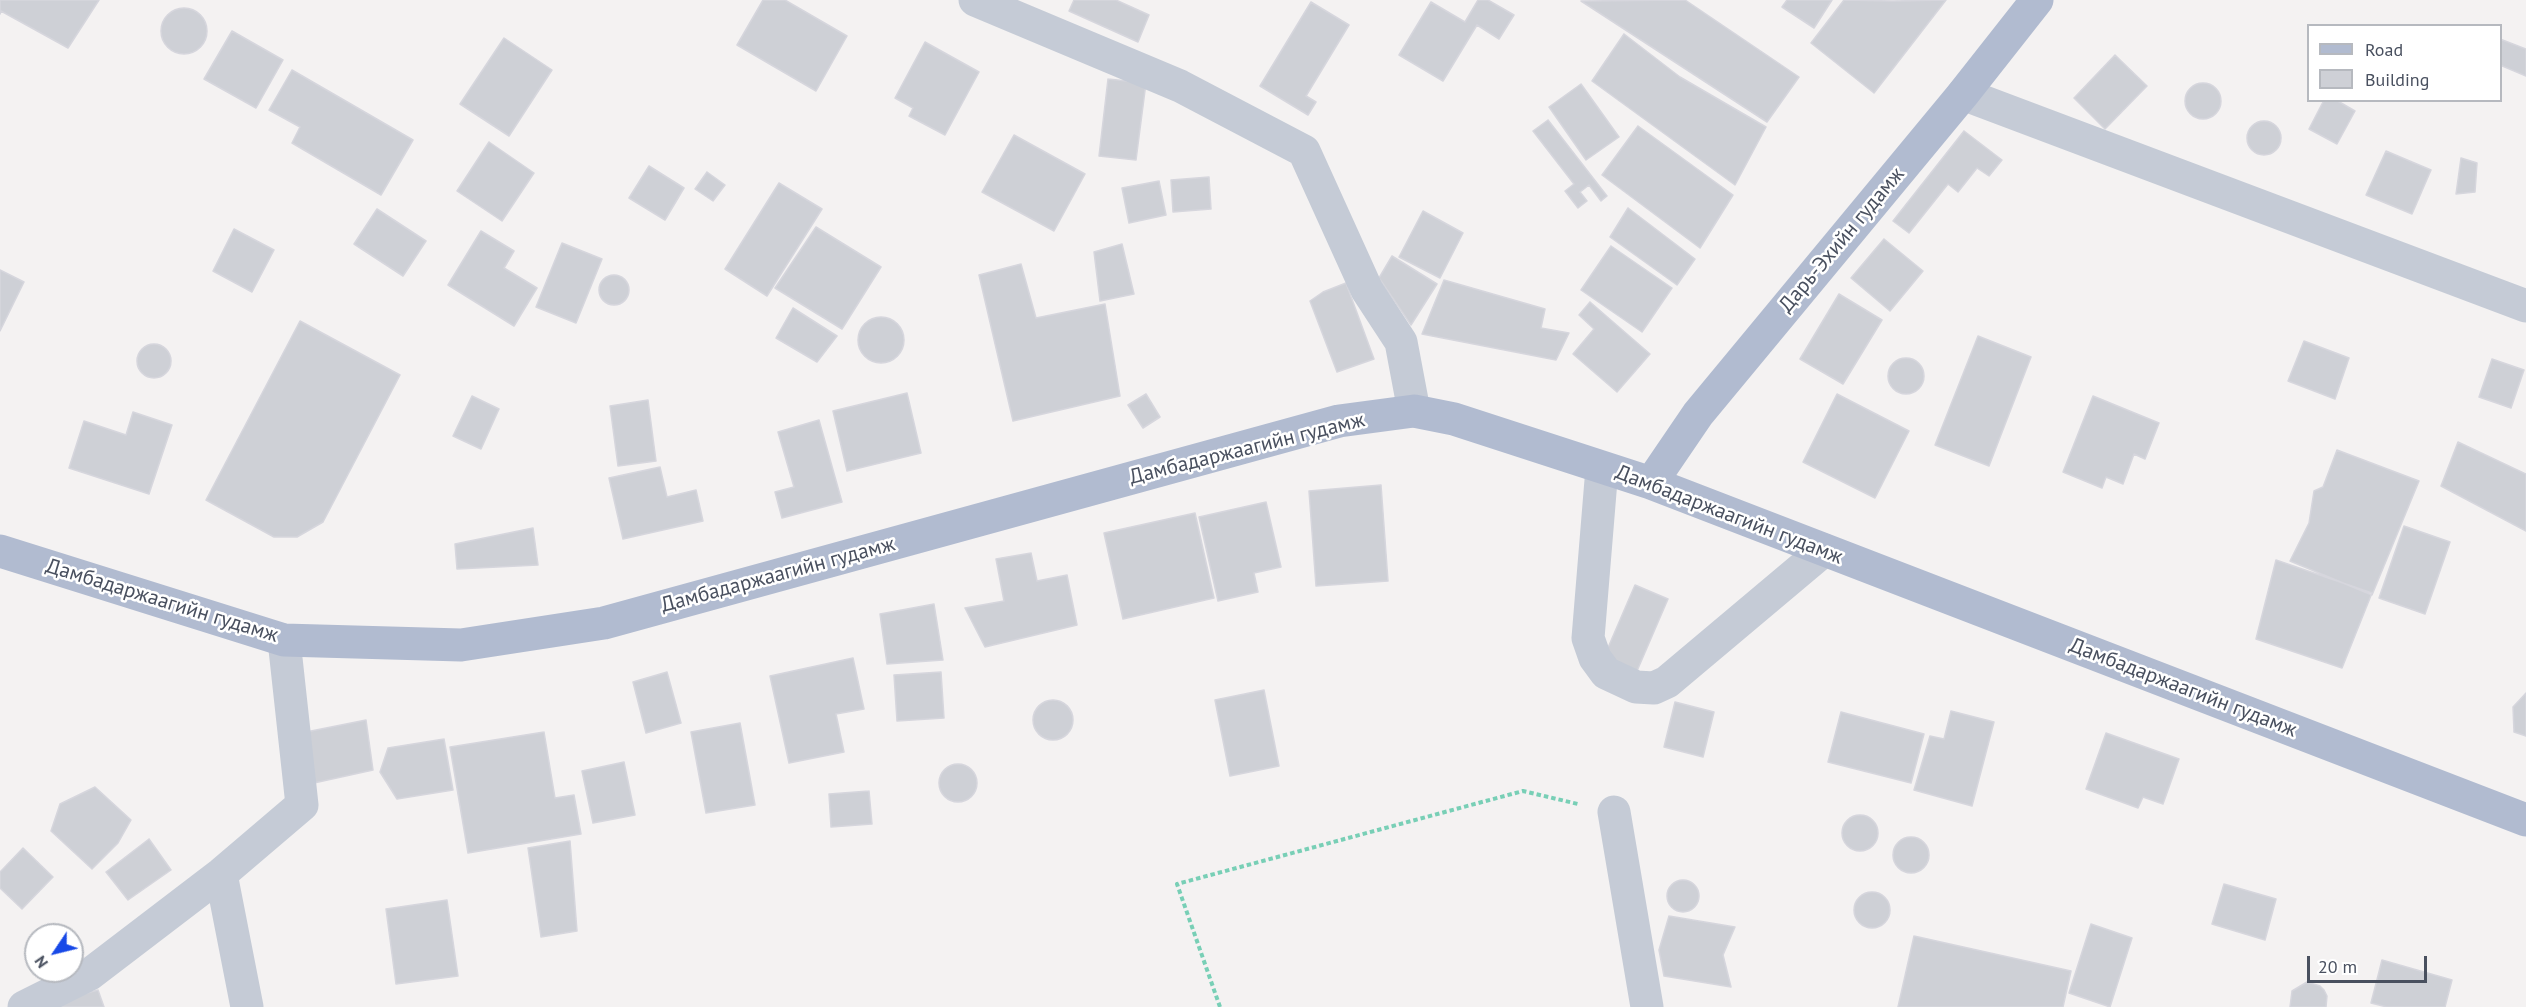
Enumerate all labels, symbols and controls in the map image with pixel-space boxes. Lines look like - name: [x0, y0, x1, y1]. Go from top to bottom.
- legend: [2307, 24, 2502, 102]
- text: Road: [2365, 38, 2403, 61]
- text: Building: [2365, 68, 2429, 91]
- street label: Дарь-Эхийн гудамж: [1774, 162, 1910, 318]
- street label: Дамбадаржаагийн гудамж: [1127, 408, 1367, 490]
- street label: Дамбадаржаагийн гудамж: [1612, 460, 1846, 570]
- street label: Дамбадаржаагийн гудамж: [658, 532, 898, 618]
- street label: Дамбадаржаагийн гудамж: [43, 554, 281, 648]
- street label: Дамбадаржаагийн гудамж: [2066, 633, 2300, 743]
- north arrow: [24, 923, 84, 983]
- scale bar: [2310, 944, 2430, 982]
- text: N: [30, 952, 52, 972]
- text: 20 m: [2318, 955, 2357, 978]

